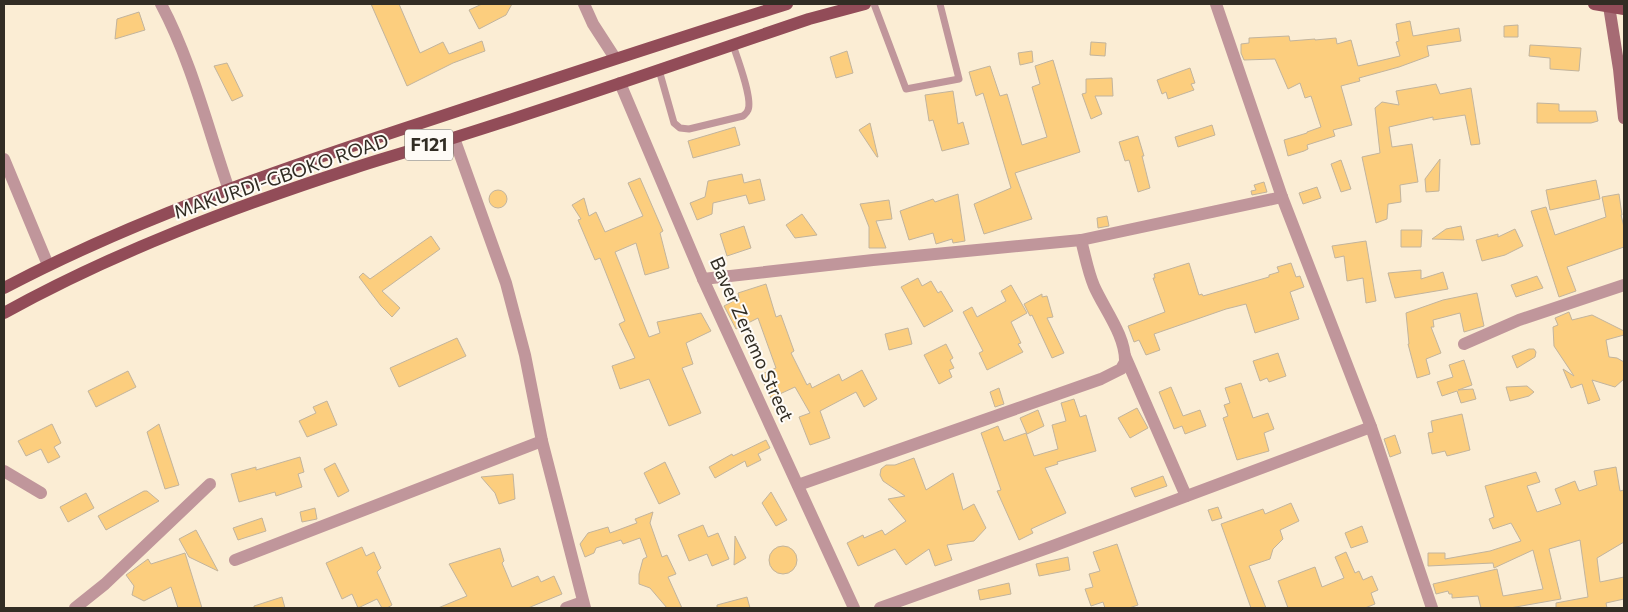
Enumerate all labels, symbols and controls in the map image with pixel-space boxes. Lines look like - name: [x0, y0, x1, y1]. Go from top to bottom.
- street label: MAKURDI-GBOKO ROAD: [171, 128, 391, 223]
- road number: F121: [405, 130, 453, 160]
- street label: Baver Zeremo Street: [706, 253, 799, 425]

